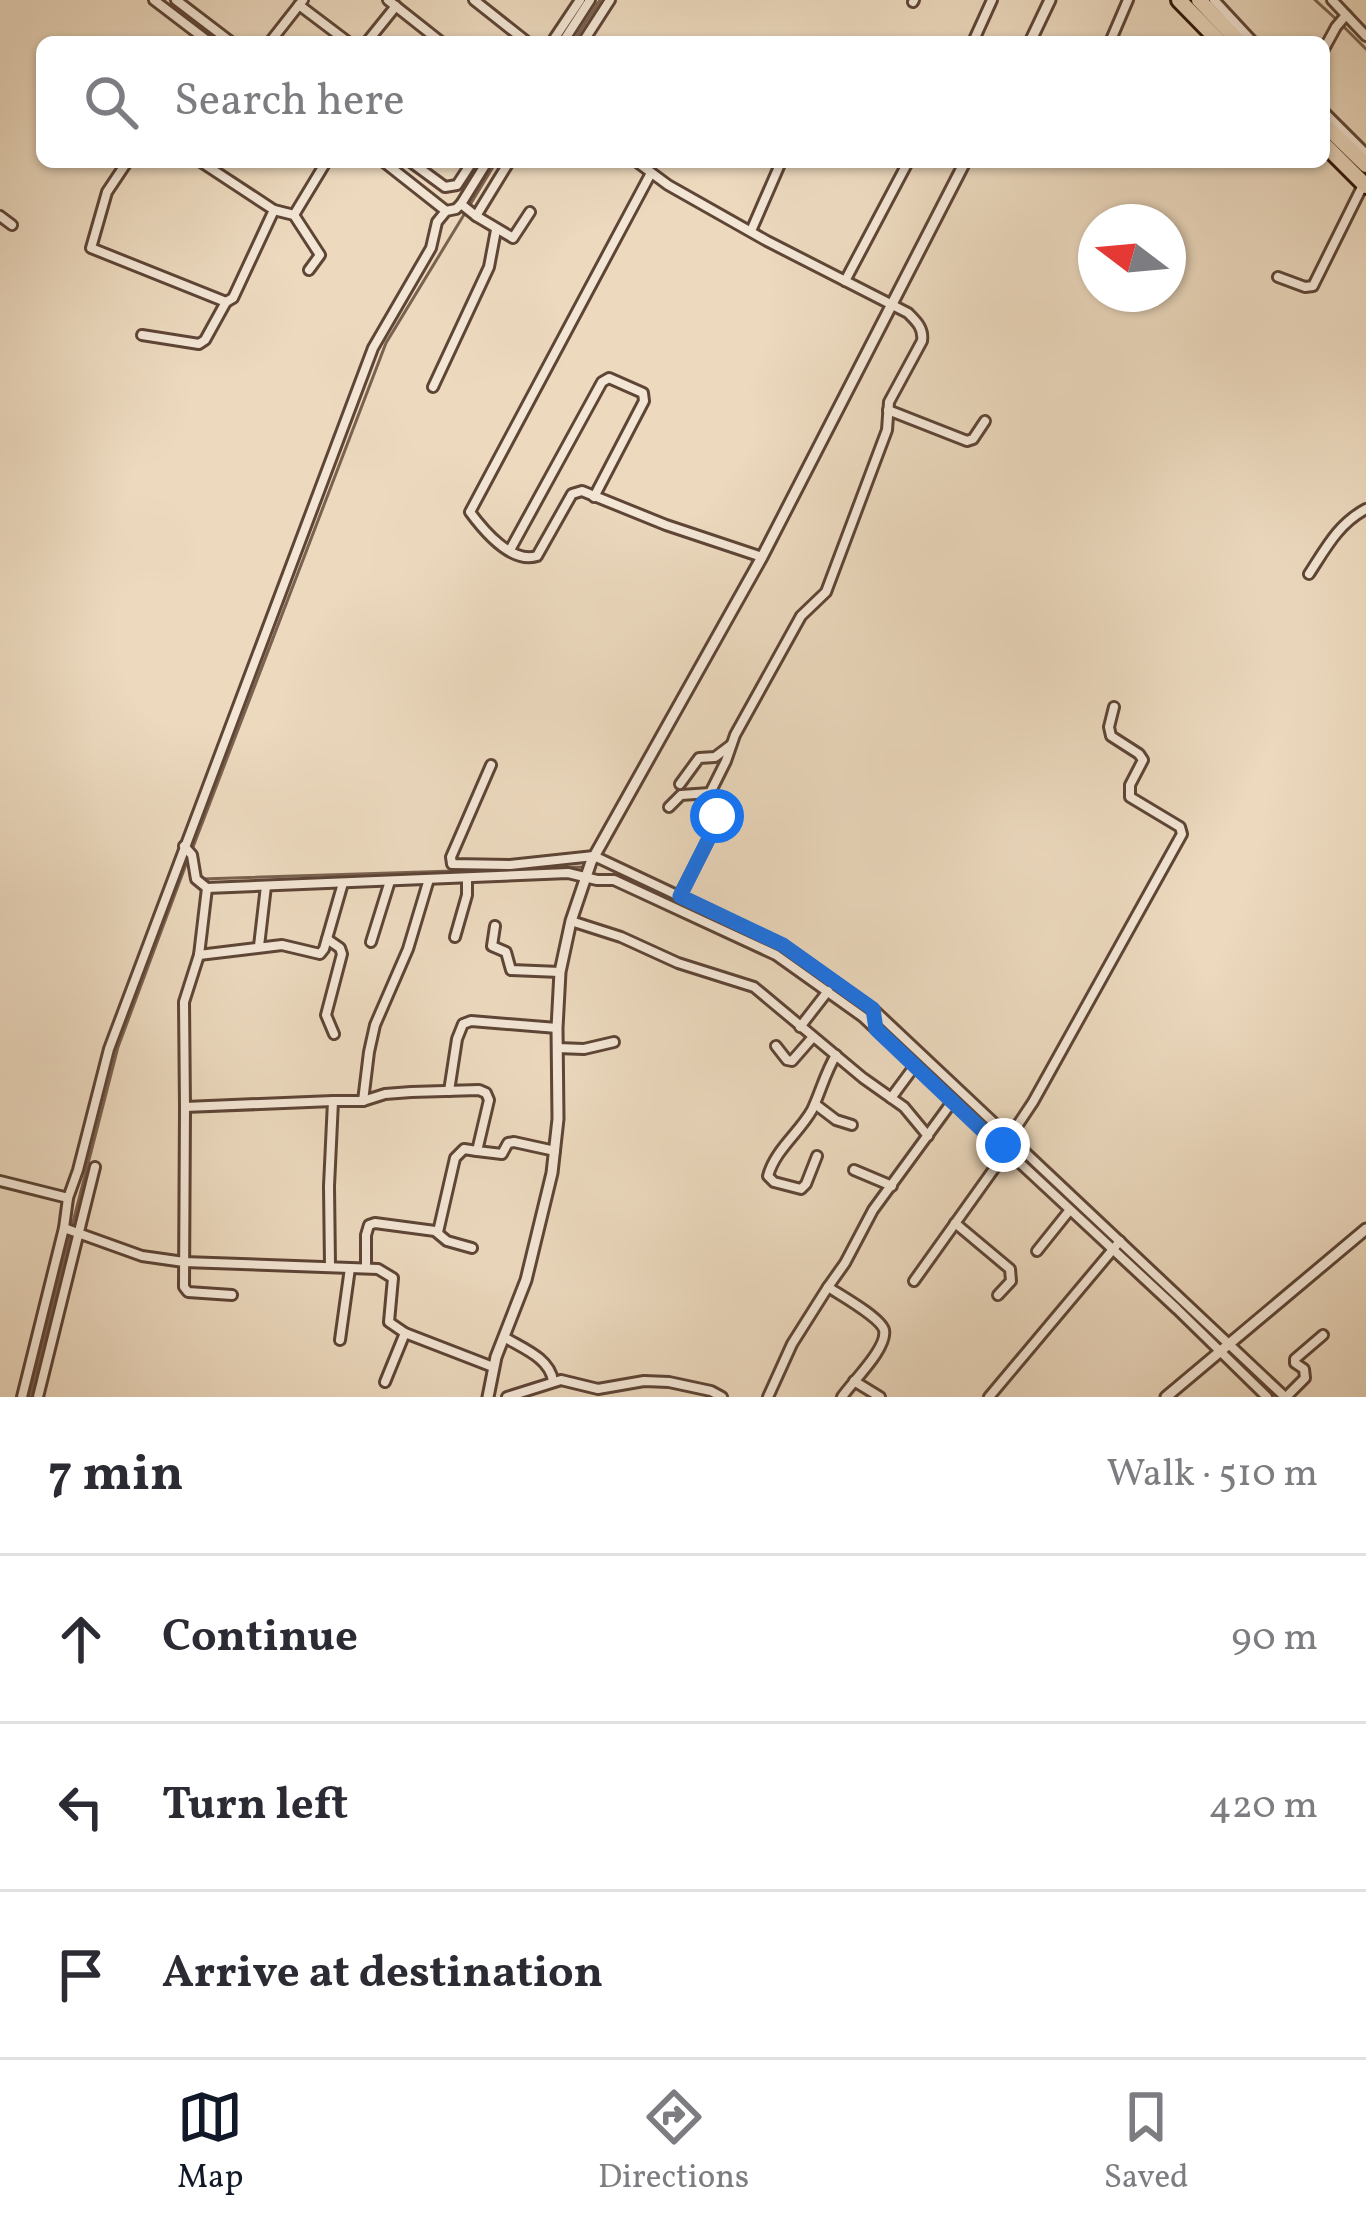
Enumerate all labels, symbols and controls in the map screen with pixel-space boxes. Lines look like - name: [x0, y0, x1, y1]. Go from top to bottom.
- search box: [36, 36, 1330, 168]
- icon: search: [78, 69, 144, 135]
- text: Search here: [174, 71, 405, 134]
- north arrow: [1078, 204, 1186, 312]
- route start: [690, 789, 744, 843]
- route end: [976, 1118, 1030, 1172]
- text: 7 min: [48, 1440, 184, 1511]
- text: Walk · 510 m: [1106, 1448, 1318, 1502]
- icon: ahead: [48, 1606, 114, 1672]
- text: Continue: [162, 1607, 358, 1670]
- text: 90 m: [1231, 1612, 1318, 1666]
- icon: left: [48, 1774, 114, 1840]
- text: Turn left: [162, 1775, 348, 1838]
- text: 420 m: [1208, 1780, 1318, 1834]
- icon: arrive: [48, 1942, 114, 2008]
- text: Arrive at destination: [162, 1943, 603, 2006]
- tab: Map: [177, 2084, 243, 2202]
- tab: Directions: [598, 2084, 749, 2202]
- tab: Saved: [1104, 2084, 1189, 2202]

